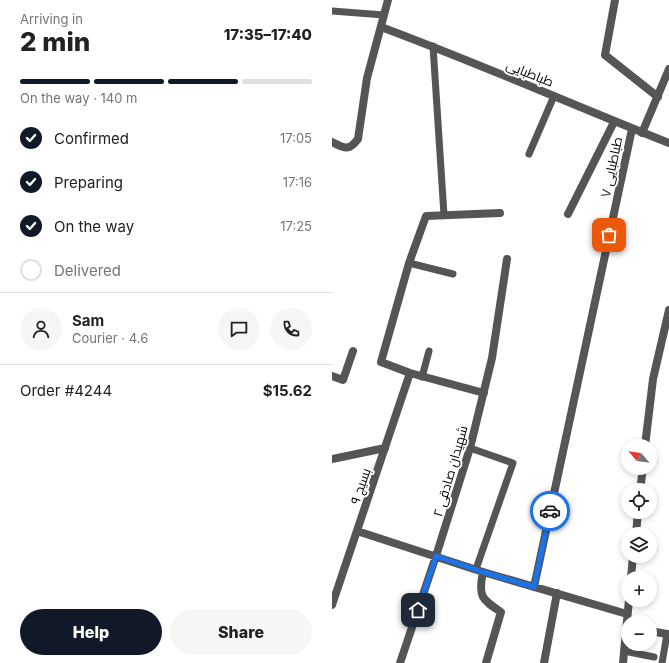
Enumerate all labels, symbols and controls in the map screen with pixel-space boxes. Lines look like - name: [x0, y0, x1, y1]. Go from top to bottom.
- text: Arriving in: [20, 11, 83, 27]
- text: 17:35–17:40: [224, 25, 312, 44]
- text: 2 min: [20, 26, 90, 57]
- street label: طباطبایی: [504, 56, 556, 90]
- text: On the way · 140 m: [20, 90, 138, 106]
- icon: check: [20, 127, 42, 149]
- text: Confirmed: [54, 129, 129, 148]
- text: 17:05: [280, 130, 312, 146]
- street label: طباطبایی ۷: [597, 135, 625, 199]
- icon: check: [20, 171, 42, 193]
- text: Preparing: [54, 173, 123, 192]
- text: 17:16: [283, 174, 312, 190]
- icon: check: [20, 215, 42, 237]
- text: On the way: [54, 217, 134, 236]
- text: 17:25: [280, 218, 312, 234]
- pin: [592, 218, 626, 252]
- icon: bag: [598, 224, 620, 246]
- text: Delivered: [54, 261, 121, 280]
- button: person: [20, 308, 62, 350]
- button: chat: [218, 308, 260, 350]
- button: phone: [270, 308, 312, 350]
- text: Sam: [72, 311, 104, 330]
- text: Courier · 4.6: [72, 330, 148, 346]
- text: Order #4244: [20, 381, 112, 400]
- text: $15.62: [263, 381, 312, 400]
- street label: شهیدان صادقی ۲: [429, 424, 471, 518]
- north arrow: [621, 439, 657, 475]
- map controls: [621, 439, 657, 651]
- street label: بسیج ۹: [346, 466, 375, 506]
- button: locate: [621, 483, 657, 519]
- courier: [530, 491, 570, 531]
- icon: car: [539, 500, 561, 522]
- button: layers: [621, 527, 657, 563]
- button: +: [621, 571, 657, 607]
- pin: [401, 593, 435, 627]
- icon: home: [407, 599, 429, 621]
- button: Help: [20, 609, 162, 655]
- button: Share: [170, 609, 312, 655]
- button: −: [621, 615, 657, 651]

